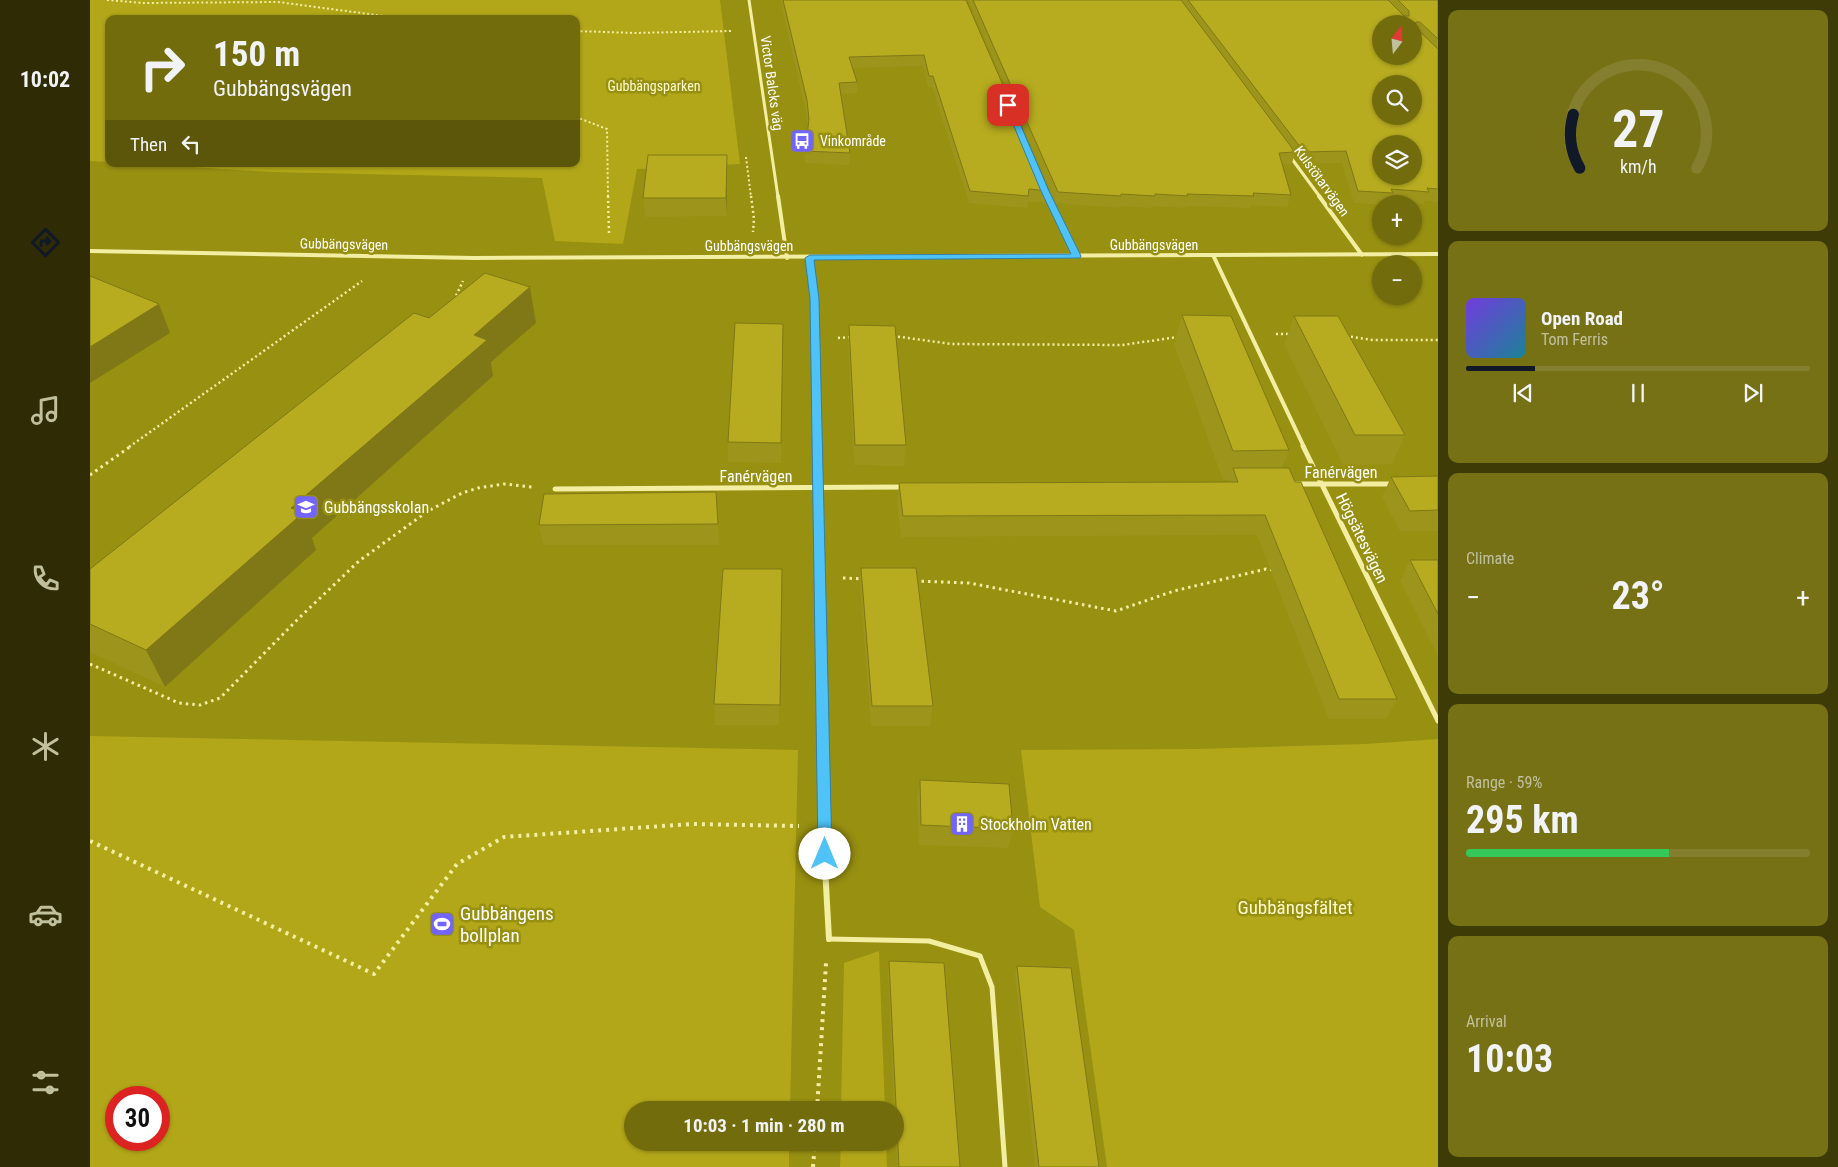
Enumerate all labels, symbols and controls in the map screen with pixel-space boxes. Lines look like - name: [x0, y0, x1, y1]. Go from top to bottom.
- north arrow: [1372, 15, 1422, 65]
- map controls: [1372, 15, 1422, 305]
- text: 150 m: [213, 34, 300, 75]
- icon: right: [130, 35, 195, 100]
- street label: Victor Balcks väg: [757, 35, 787, 131]
- text: 10:02: [20, 67, 70, 92]
- button: search: [1372, 75, 1422, 125]
- text: Gubbängsvägen: [213, 76, 352, 101]
- park label: Gubbängsparken: [607, 78, 701, 94]
- pin: [987, 84, 1029, 126]
- icon: arrive: [994, 91, 1022, 119]
- text: 27: [1612, 99, 1664, 160]
- bus stop icon: Vinkområde: [789, 128, 815, 154]
- icon: left: [177, 130, 205, 158]
- text: Then: [130, 133, 167, 156]
- place label: Vinkområde: [820, 133, 886, 149]
- button: layers: [1372, 135, 1422, 185]
- street label: Kulstötarvägen: [1291, 143, 1353, 219]
- text: km/h: [1620, 156, 1656, 177]
- button: +: [1372, 195, 1422, 245]
- icon: directions: [28, 225, 63, 260]
- street label: Gubbängsvägen: [300, 235, 388, 253]
- street label: Gubbängsvägen: [1110, 237, 1198, 253]
- street label: Gubbängsvägen: [705, 238, 793, 254]
- button: −: [1372, 255, 1422, 305]
- text: Open Road: [1541, 307, 1623, 330]
- text: Tom Ferris: [1541, 330, 1608, 349]
- icon: previous: [1509, 379, 1537, 407]
- icon: pause: [1624, 379, 1652, 407]
- icon: next: [1739, 379, 1767, 407]
- icon: music: [28, 393, 63, 428]
- street label: Fanérvägen: [1305, 463, 1377, 482]
- street label: Fanérvägen: [720, 467, 792, 486]
- street label: Högsätesvägen: [1332, 490, 1392, 586]
- school or university icon: Gubbängsskolan: [293, 494, 319, 520]
- place label: Gubbängsskolan: [324, 498, 429, 517]
- text: Climate: [1466, 549, 1514, 568]
- icon: phone: [28, 561, 63, 596]
- text: 23°: [1611, 574, 1665, 618]
- text: −: [1466, 581, 1480, 614]
- text: +: [1796, 581, 1810, 614]
- icon: climate: [28, 729, 63, 764]
- text: Range · 59%: [1466, 773, 1542, 792]
- text: 295 km: [1466, 798, 1579, 842]
- building icon: Stockholm Vatten: [949, 811, 975, 837]
- place label: Stockholm Vatten: [980, 815, 1092, 834]
- position arrow: [798, 827, 850, 879]
- park label: Gubbängsfältet: [1237, 896, 1353, 919]
- icon: car: [28, 897, 63, 932]
- place label: Gubbängens bollplan: [460, 902, 554, 947]
- sports icon: Gubbängens bollplan: [429, 911, 455, 937]
- text: Arrival: [1466, 1012, 1507, 1031]
- text: 10:03: [1466, 1037, 1553, 1081]
- icon: filters: [28, 1065, 63, 1100]
- speed limit sign: 30: [105, 1086, 170, 1151]
- text: 10:03 · 1 min · 280 m: [683, 1114, 845, 1137]

